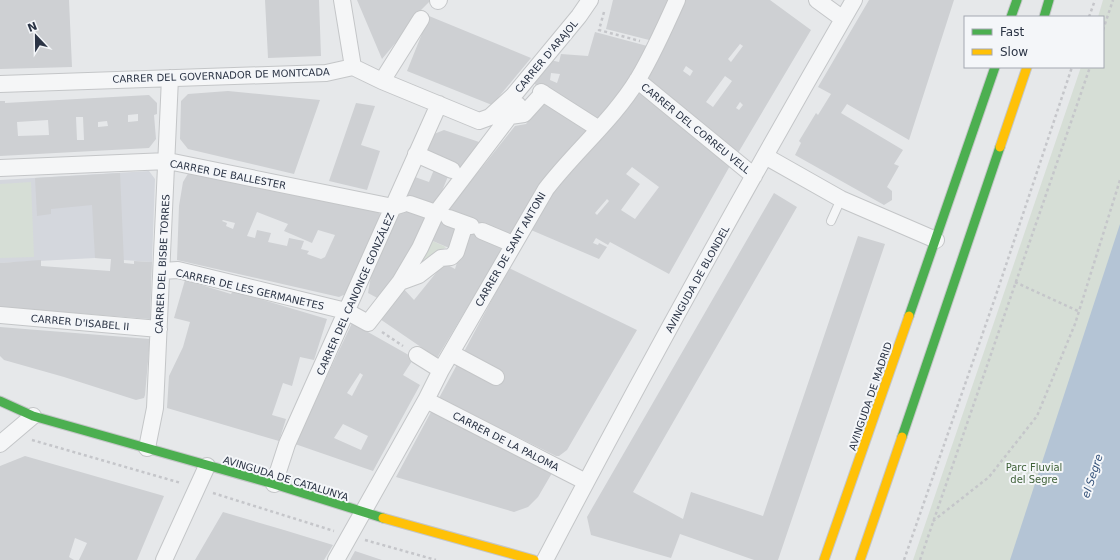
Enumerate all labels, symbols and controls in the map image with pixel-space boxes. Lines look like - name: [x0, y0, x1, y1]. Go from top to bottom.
- north arrow: [16, 16, 56, 56]
- legend: [964, 16, 1104, 68]
- street label: CARRER D'ARAJOL: [513, 18, 580, 95]
- text: N: [26, 19, 39, 35]
- text: Fast: [1000, 25, 1024, 39]
- text: Slow: [1000, 45, 1028, 59]
- street label: CARRER DEL GOVERNADOR DE MONTCADA: [112, 66, 330, 85]
- street label: CARRER DEL CORREU VELL: [639, 81, 753, 176]
- street label: CARRER DE BALLESTER: [169, 158, 287, 191]
- street label: CARRER DE SANT ANTONI: [473, 190, 548, 308]
- street label: CARRER DEL BISBE TORRES: [153, 194, 172, 334]
- street label: CARRER DEL CANONGE GONZÁLEZ: [314, 211, 396, 377]
- street label: AVINGUDA DE BLONDEL: [663, 224, 732, 335]
- street label: CARRER DE LES GERMANETES: [175, 267, 325, 312]
- street label: CARRER D'ISABEL II: [30, 313, 130, 332]
- street label: AVINGUDA DE MADRID: [847, 340, 894, 452]
- street label: CARRER DE LA PALOMA: [451, 410, 561, 473]
- water label: el Segre: [1079, 452, 1106, 500]
- street label: AVINGUDA DE CATALUNYA: [222, 454, 350, 503]
- park label: Parc Fluvial del Segre: [1006, 462, 1062, 485]

